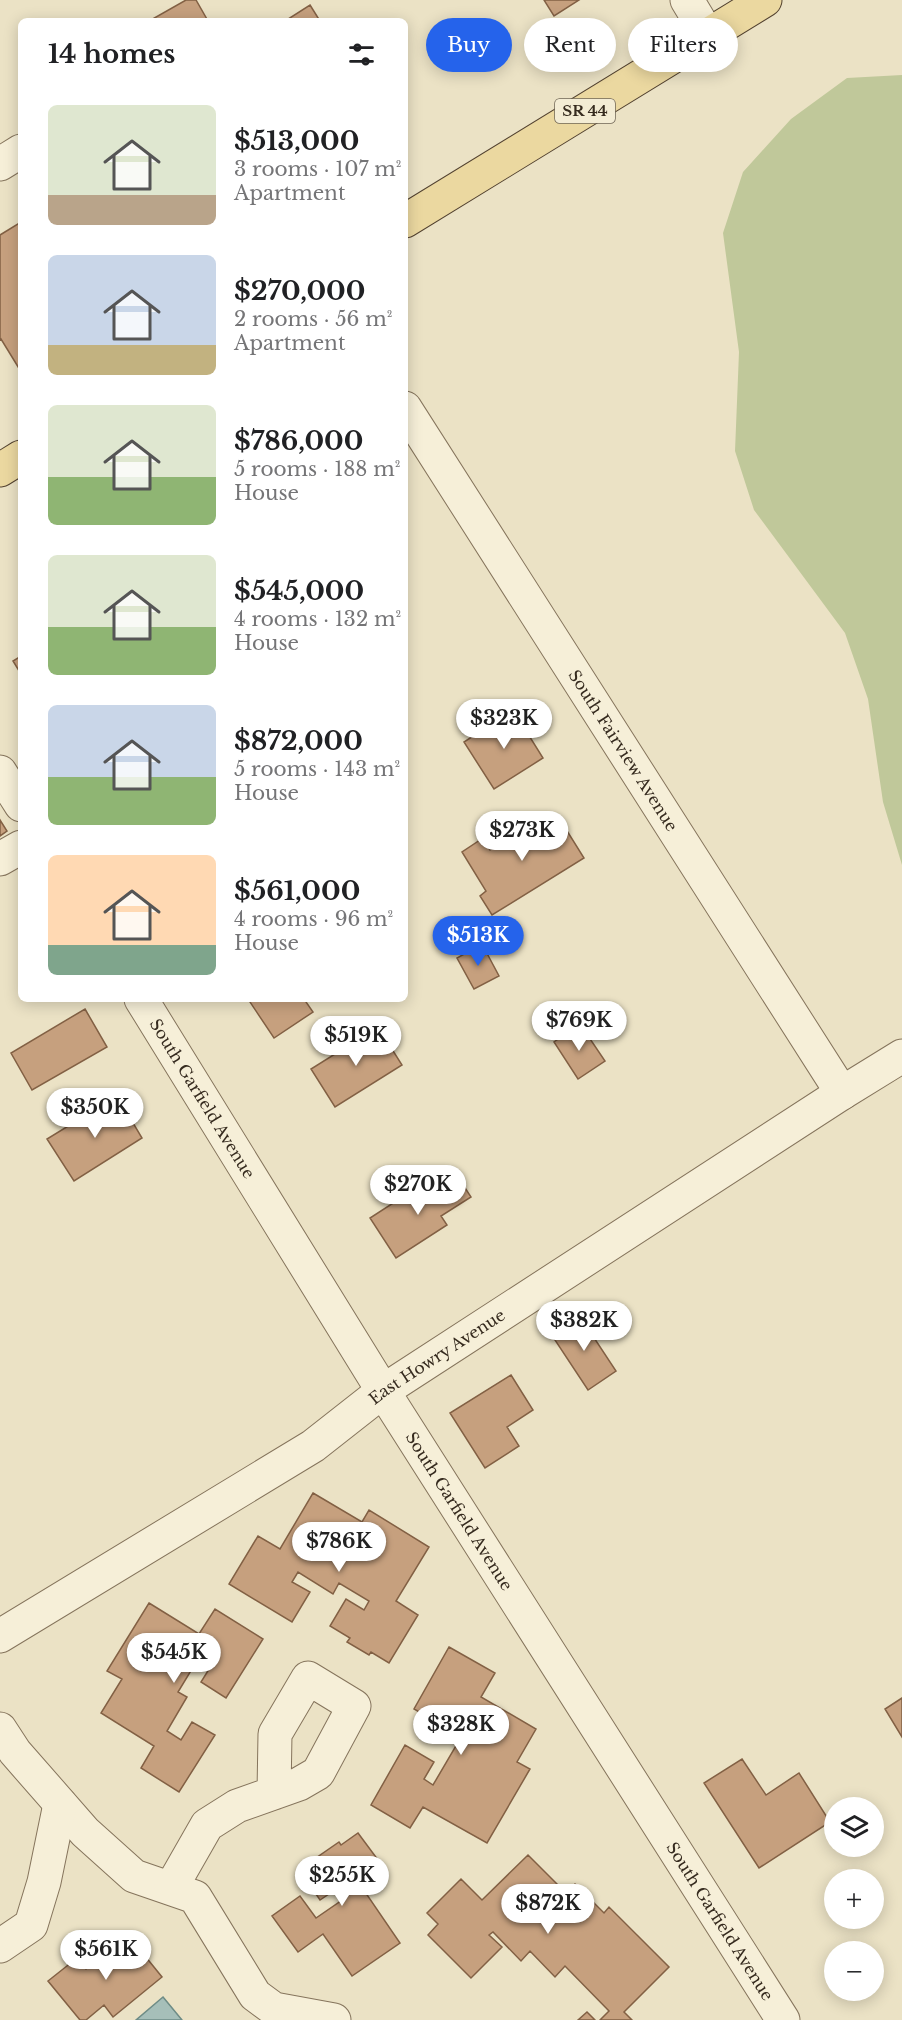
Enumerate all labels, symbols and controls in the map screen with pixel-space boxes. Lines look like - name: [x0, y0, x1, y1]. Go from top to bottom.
- chip: Buy: [426, 18, 512, 72]
- chip: Rent: [524, 18, 616, 72]
- chip: Filters: [628, 18, 738, 72]
- text: 14 homes: [48, 38, 175, 70]
- icon: filters: [345, 38, 378, 71]
- road number: SR 44: [555, 99, 615, 123]
- text: $513,000: [234, 125, 359, 157]
- icon: home: [96, 129, 168, 201]
- text: 3 rooms · 107 m²: [234, 157, 401, 181]
- text: Apartment: [234, 181, 345, 205]
- text: $270,000: [234, 275, 365, 307]
- icon: home: [96, 279, 168, 351]
- text: 2 rooms · 56 m²: [234, 307, 392, 331]
- text: Apartment: [234, 331, 345, 355]
- text: $786,000: [234, 425, 363, 457]
- icon: home: [96, 429, 168, 501]
- text: 5 rooms · 188 m²: [234, 457, 400, 481]
- text: House: [234, 481, 299, 505]
- text: $545,000: [234, 575, 364, 607]
- icon: home: [96, 579, 168, 651]
- text: 4 rooms · 132 m²: [234, 607, 401, 631]
- text: House: [234, 631, 299, 655]
- street label: South Fairview Avenue: [564, 666, 682, 835]
- pin: $323K: [462, 699, 546, 750]
- text: $323K: [470, 706, 538, 730]
- text: $872,000: [234, 725, 363, 757]
- icon: home: [96, 729, 168, 801]
- text: 5 rooms · 143 m²: [234, 757, 400, 781]
- text: House: [234, 781, 299, 805]
- pin: $273K: [480, 811, 564, 862]
- text: $273K: [489, 818, 555, 842]
- text: $561,000: [234, 875, 360, 907]
- icon: home: [96, 879, 168, 951]
- text: 4 rooms · 96 m²: [234, 907, 393, 931]
- pin: $513K: [436, 916, 520, 967]
- text: $513K: [447, 923, 509, 947]
- text: House: [234, 931, 299, 955]
- pin: $769K: [537, 1001, 621, 1052]
- text: $769K: [546, 1008, 612, 1032]
- street label: South Garfield Avenue: [146, 1015, 259, 1182]
- pin: $519K: [314, 1016, 398, 1067]
- text: $519K: [324, 1023, 388, 1047]
- pin: $350K: [53, 1088, 137, 1139]
- text: $350K: [60, 1095, 130, 1119]
- pin: $270K: [376, 1165, 460, 1216]
- text: $270K: [384, 1172, 452, 1196]
- pin: $382K: [542, 1301, 626, 1352]
- street label: East Howry Avenue: [365, 1305, 509, 1409]
- text: $382K: [550, 1308, 618, 1332]
- street label: South Garfield Avenue: [402, 1428, 517, 1594]
- pin: $786K: [297, 1522, 381, 1573]
- text: $786K: [306, 1529, 372, 1553]
- pin: $545K: [132, 1633, 216, 1684]
- text: $545K: [141, 1640, 207, 1664]
- pin: $328K: [419, 1705, 503, 1756]
- text: $328K: [427, 1712, 495, 1736]
- map controls: [824, 1797, 884, 2001]
- button: layers: [824, 1797, 884, 1857]
- street label: South Garfield Avenue: [662, 1838, 778, 2004]
- pin: $255K: [300, 1856, 384, 1907]
- text: $255K: [309, 1863, 375, 1887]
- button: +: [824, 1869, 884, 1929]
- pin: $872K: [506, 1884, 590, 1935]
- text: $872K: [515, 1891, 581, 1915]
- pin: $561K: [64, 1930, 148, 1981]
- text: $561K: [74, 1937, 138, 1961]
- button: −: [824, 1941, 884, 2001]

